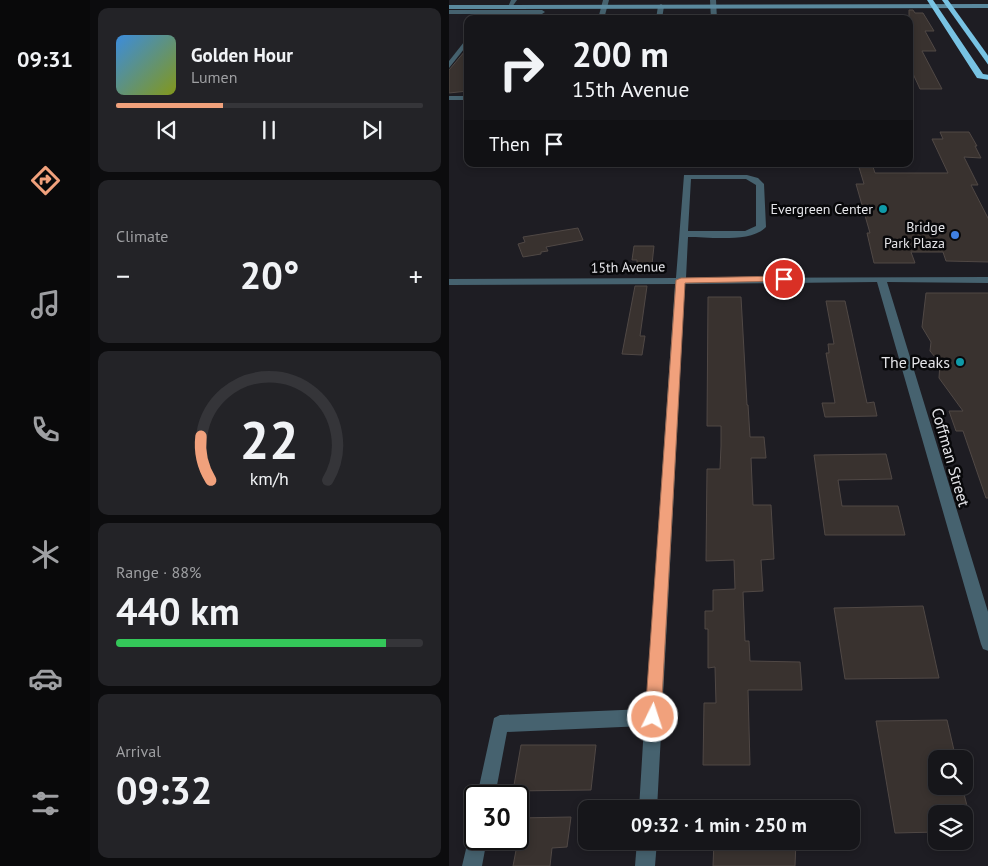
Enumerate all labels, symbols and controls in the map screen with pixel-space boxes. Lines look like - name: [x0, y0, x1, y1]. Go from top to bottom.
- text: 200 m: [572, 31, 669, 77]
- icon: right: [489, 35, 554, 100]
- text: Golden Hour: [191, 43, 293, 67]
- text: 09:31: [17, 45, 73, 73]
- text: Lumen: [191, 67, 237, 87]
- text: 15th Avenue: [572, 75, 689, 103]
- icon: previous: [153, 116, 181, 144]
- icon: pause: [255, 116, 283, 144]
- icon: next: [358, 116, 386, 144]
- icon: arrive: [540, 130, 568, 158]
- text: Then: [489, 132, 530, 156]
- icon: directions: [28, 163, 63, 198]
- place label: Evergreen Center: [771, 200, 873, 218]
- marker: Evergreen Center: [877, 203, 889, 215]
- place label: Bridge Park Plaza: [884, 218, 945, 252]
- text: Climate: [116, 226, 168, 246]
- marker: Bridge Park Plaza: [949, 229, 961, 241]
- text: 20°: [240, 250, 299, 299]
- text: −: [116, 257, 130, 294]
- text: +: [409, 257, 423, 294]
- street label: 15th Avenue: [591, 257, 665, 277]
- pin: [763, 258, 805, 300]
- icon: arrive: [770, 265, 798, 293]
- icon: music: [28, 287, 63, 322]
- place label: The Peaks: [881, 352, 950, 372]
- marker: The Peaks: [954, 356, 966, 368]
- street label: Coffman Street: [927, 405, 975, 509]
- text: 22: [240, 406, 299, 473]
- icon: phone: [28, 412, 63, 447]
- text: km/h: [250, 467, 289, 490]
- icon: climate: [28, 537, 63, 572]
- text: Range · 88%: [116, 562, 201, 582]
- text: 440 km: [116, 586, 240, 635]
- icon: car: [28, 661, 63, 696]
- position arrow: [626, 690, 678, 742]
- text: Arrival: [116, 741, 161, 761]
- map controls: [928, 750, 973, 850]
- button: search: [928, 750, 973, 795]
- text: 09:32: [116, 765, 212, 814]
- speed limit sign: 30: [464, 785, 529, 850]
- icon: filters: [28, 786, 63, 821]
- button: layers: [928, 805, 973, 850]
- text: 09:32 · 1 min · 250 m: [631, 813, 807, 837]

